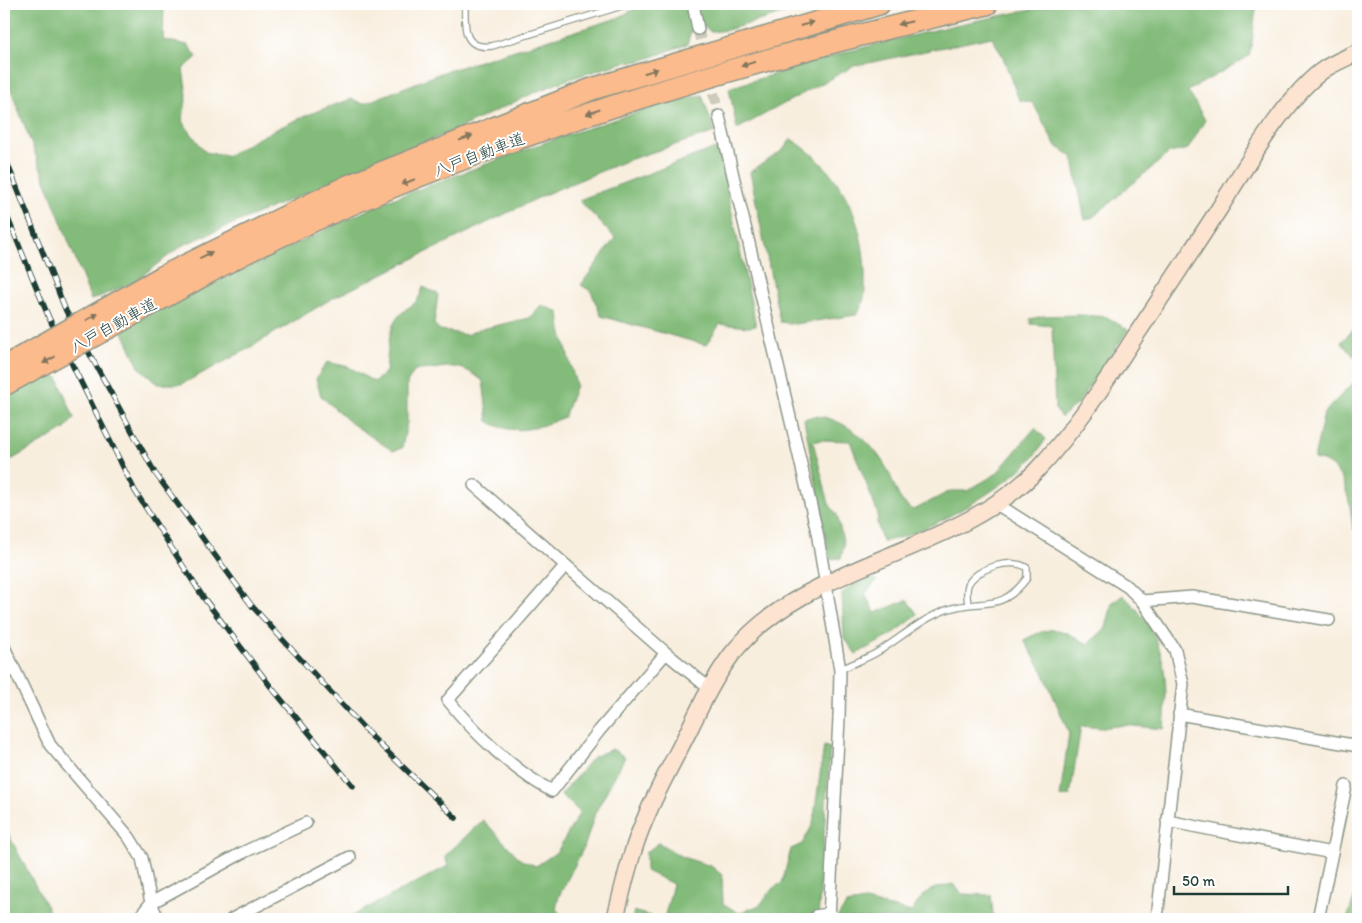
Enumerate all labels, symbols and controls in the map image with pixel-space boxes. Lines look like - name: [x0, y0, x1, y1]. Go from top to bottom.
- one-way arrow: [898, 19, 913, 27]
- one-way arrow: [799, 20, 814, 28]
- one-way arrow: [740, 61, 755, 69]
- one-way arrow: [644, 66, 659, 74]
- one-way arrow: [585, 108, 600, 116]
- street label: 八戸自動車道: [431, 128, 527, 181]
- one-way arrow: [458, 134, 473, 141]
- one-way arrow: [401, 178, 415, 186]
- one-way arrow: [199, 251, 213, 259]
- street label: 八戸自動車道: [67, 294, 160, 357]
- one-way arrow: [84, 313, 99, 321]
- one-way arrow: [42, 356, 56, 364]
- scale bar: [1174, 863, 1288, 895]
- text: 50 m: [1182, 872, 1215, 890]

